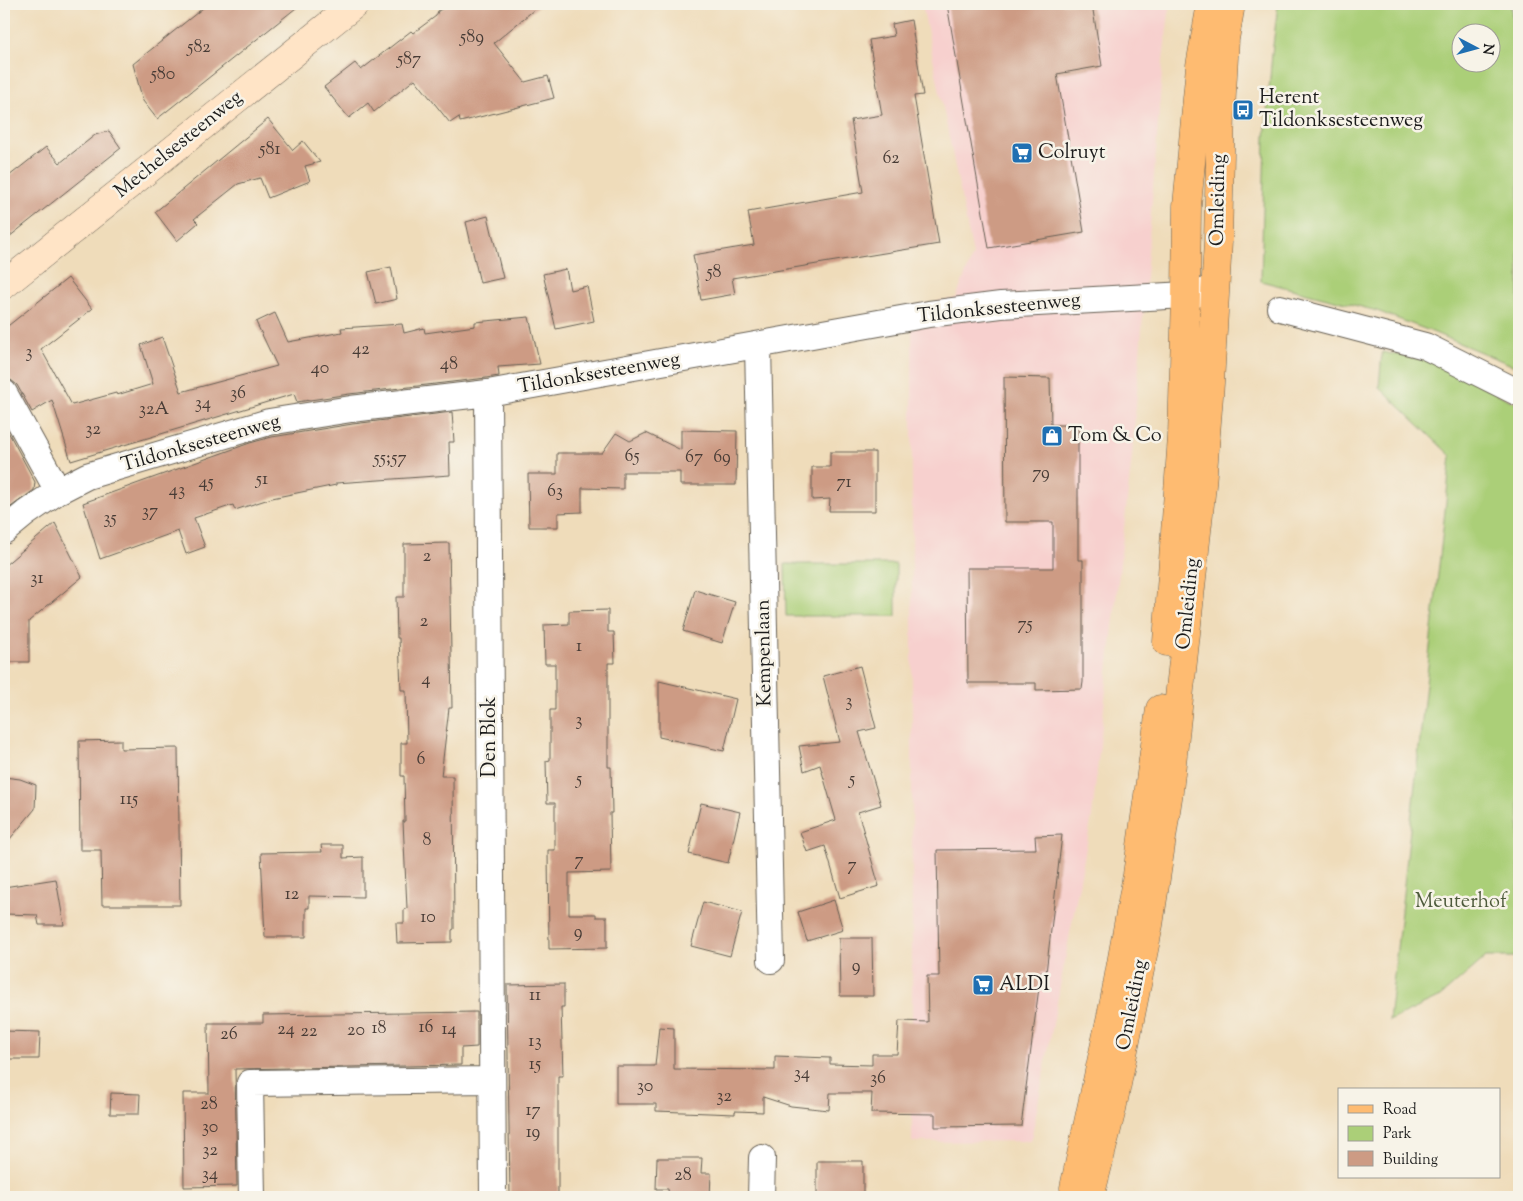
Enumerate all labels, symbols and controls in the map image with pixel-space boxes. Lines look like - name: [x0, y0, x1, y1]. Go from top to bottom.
- north arrow: [1450, 22, 1500, 72]
- house number: 589: [459, 25, 484, 51]
- house number: 582: [186, 35, 211, 61]
- text: N: [1476, 43, 1497, 56]
- house number: 587: [396, 47, 421, 73]
- house number: 580: [150, 62, 175, 88]
- street label: Mechelsesteenweg: [109, 84, 250, 206]
- place label: Herent Tildonksesteenweg: [1259, 84, 1423, 136]
- bus stop icon: Herent Tildonksesteenweg: [1231, 98, 1255, 122]
- house number: 581: [258, 137, 281, 163]
- place label: Colruyt: [1038, 139, 1106, 168]
- supermarket icon: Colruyt: [1010, 141, 1034, 165]
- house number: 62: [882, 146, 900, 172]
- street label: Omleiding: [1204, 153, 1234, 246]
- house number: 58: [705, 260, 722, 286]
- street label: Tildonksesteenweg: [916, 286, 1082, 332]
- house number: 42: [352, 337, 370, 363]
- house number: 3: [25, 340, 33, 366]
- street label: Tildonksesteenweg: [516, 345, 683, 403]
- house number: 48: [440, 352, 458, 378]
- house number: 40: [311, 356, 329, 382]
- house number: 36: [230, 381, 246, 407]
- house number: 34: [195, 391, 211, 417]
- house number: 32A: [139, 397, 170, 423]
- street label: Tildonksesteenweg: [118, 407, 284, 481]
- house number: 32: [85, 417, 101, 443]
- place label: Tom & Co: [1068, 422, 1162, 451]
- shop icon: Tom & Co: [1040, 424, 1064, 448]
- house number: 65: [624, 444, 640, 470]
- house number: 67: [685, 445, 703, 471]
- house number: 69: [713, 445, 731, 471]
- house number: 55;57: [373, 446, 406, 472]
- house number: 79: [1032, 461, 1050, 487]
- house number: 51: [255, 467, 268, 493]
- house number: 45: [198, 470, 214, 496]
- house number: 71: [836, 470, 852, 496]
- house number: 43: [169, 478, 185, 504]
- house number: 63: [547, 479, 563, 505]
- house number: 37: [142, 499, 158, 525]
- house number: 35: [103, 506, 117, 532]
- house number: 2: [423, 544, 432, 570]
- street label: Omleiding: [1170, 556, 1208, 651]
- house number: 31: [30, 566, 44, 592]
- street label: Kempenlaan: [750, 599, 780, 707]
- house number: 2: [420, 609, 429, 635]
- house number: 75: [1017, 612, 1033, 638]
- house number: 1: [576, 634, 582, 660]
- house number: 4: [421, 667, 431, 693]
- house number: 3: [845, 689, 853, 715]
- street label: Den Blok: [476, 696, 505, 777]
- house number: 3: [575, 708, 583, 734]
- house number: 6: [417, 747, 426, 773]
- house number: 5: [575, 767, 582, 793]
- house number: 5: [848, 767, 855, 793]
- house number: 115: [120, 787, 138, 813]
- house number: 8: [423, 828, 432, 854]
- house number: 7: [574, 848, 584, 874]
- house number: 7: [847, 853, 857, 879]
- house number: 12: [285, 882, 300, 908]
- park label: Meuterhof: [1415, 888, 1508, 917]
- house number: 10: [420, 905, 436, 931]
- house number: 9: [574, 920, 583, 946]
- house number: 9: [852, 954, 861, 980]
- street label: Omleiding: [1110, 957, 1156, 1053]
- place label: ALDI: [999, 971, 1050, 1000]
- supermarket icon: ALDI: [971, 973, 995, 997]
- house number: 11: [529, 983, 541, 1009]
- house number: 16: [418, 1015, 434, 1041]
- house number: 18: [371, 1016, 387, 1042]
- house number: 24: [277, 1017, 295, 1043]
- house number: 14: [441, 1017, 457, 1043]
- house number: 20: [347, 1018, 365, 1044]
- house number: 22: [301, 1019, 318, 1045]
- house number: 26: [220, 1022, 238, 1048]
- house number: 13: [528, 1029, 542, 1055]
- house number: 15: [529, 1052, 541, 1078]
- house number: 34: [794, 1061, 810, 1087]
- house number: 36: [870, 1066, 886, 1092]
- house number: 30: [637, 1074, 653, 1100]
- house number: 32: [716, 1084, 732, 1110]
- legend: [1338, 1088, 1500, 1178]
- house number: 28: [200, 1092, 218, 1118]
- house number: 17: [525, 1098, 541, 1124]
- text: Road: [1383, 1100, 1417, 1121]
- house number: 30: [202, 1115, 218, 1141]
- house number: 19: [526, 1120, 541, 1146]
- text: Park: [1383, 1124, 1412, 1145]
- house number: 32: [202, 1138, 218, 1164]
- text: Building: [1383, 1150, 1438, 1171]
- house number: 34: [202, 1162, 218, 1188]
- house number: 28: [674, 1163, 692, 1189]

